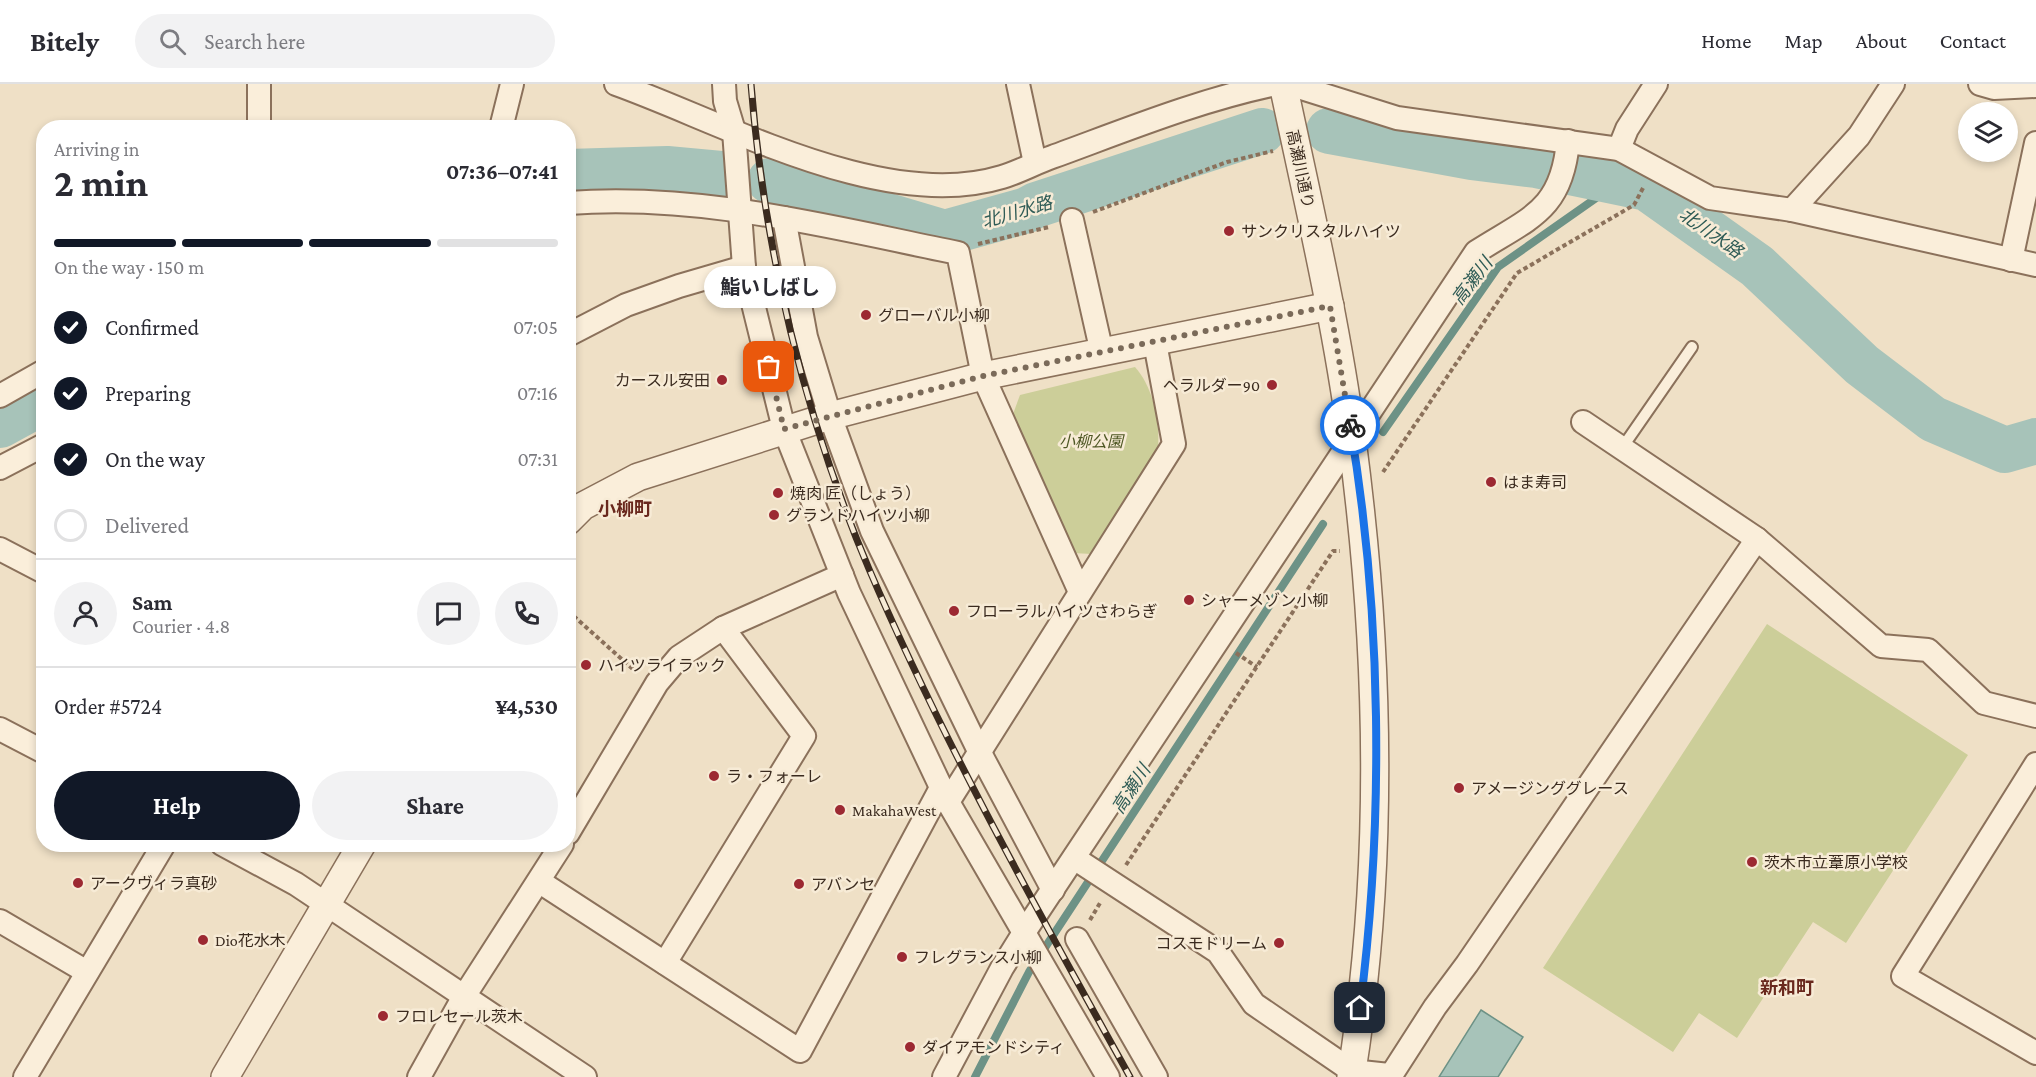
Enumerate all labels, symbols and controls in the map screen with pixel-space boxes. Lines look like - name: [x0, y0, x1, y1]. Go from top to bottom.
- search box: [135, 14, 555, 68]
- icon: search: [156, 25, 189, 58]
- text: Bitely: [30, 26, 99, 57]
- text: Search here: [204, 29, 305, 54]
- text: Home: [1701, 29, 1751, 53]
- text: Map: [1784, 29, 1823, 53]
- text: About: [1856, 29, 1907, 53]
- text: Contact: [1940, 29, 2006, 53]
- map controls: [1958, 102, 2018, 162]
- button: layers: [1958, 102, 2018, 162]
- street label: 高瀬川通り: [1284, 128, 1317, 210]
- text: Arriving in: [54, 138, 139, 160]
- text: 07:36–07:41: [446, 159, 558, 184]
- text: 2 min: [54, 161, 148, 204]
- water label: 北川水路: [980, 192, 1056, 232]
- water label: 北川水路: [1676, 204, 1748, 263]
- place label: サンクリスタルハイツ: [1241, 223, 1401, 240]
- marker: サンクリスタルハイツ: [1222, 224, 1236, 238]
- water label: 高瀬川: [1448, 252, 1497, 309]
- text: On the way · 150 m: [54, 256, 204, 278]
- callout: 鮨いしばし: [703, 265, 835, 307]
- text: 鮨いしばし: [720, 276, 820, 298]
- place label: グローバル小柳: [878, 307, 990, 324]
- marker: グローバル小柳: [859, 308, 873, 322]
- icon: check: [54, 311, 87, 344]
- text: Confirmed: [105, 315, 199, 340]
- text: 07:05: [513, 316, 558, 338]
- pin: [743, 341, 794, 392]
- icon: bag: [752, 350, 785, 383]
- place label: カースル安田: [615, 372, 710, 389]
- marker: カースル安田: [715, 373, 729, 387]
- icon: check: [54, 377, 87, 410]
- place label: ヘラルダー90: [1163, 377, 1260, 394]
- marker: ヘラルダー90: [1265, 378, 1279, 392]
- text: Preparing: [105, 381, 191, 406]
- text: 07:16: [517, 382, 558, 404]
- courier: [1320, 395, 1380, 455]
- icon: bike: [1334, 409, 1367, 442]
- park label: 小柳公園: [1059, 433, 1125, 450]
- icon: check: [54, 443, 87, 476]
- text: On the way: [105, 447, 205, 472]
- text: 07:31: [518, 448, 558, 470]
- place label: はま寿司: [1503, 474, 1567, 491]
- marker: はま寿司: [1484, 475, 1498, 489]
- place label: 焼肉 匠（しょう）: [790, 485, 921, 502]
- marker: 焼肉 匠（しょう）: [771, 486, 785, 500]
- district label: 小柳町: [598, 499, 652, 519]
- place label: グランドハイツ小柳: [786, 507, 930, 524]
- marker: グランドハイツ小柳: [767, 508, 781, 522]
- text: Delivered: [105, 513, 189, 538]
- button: person: [54, 582, 117, 645]
- button: chat: [417, 582, 480, 645]
- button: phone: [495, 582, 558, 645]
- text: Sam: [132, 590, 172, 615]
- place label: シャーメゾン小柳: [1201, 592, 1328, 609]
- marker: シャーメゾン小柳: [1182, 593, 1196, 607]
- place label: フローラルハイツさわらぎ: [966, 603, 1158, 620]
- marker: フローラルハイツさわらぎ: [947, 604, 961, 618]
- text: Courier · 4.8: [132, 615, 230, 637]
- place label: ハイツライラック: [598, 657, 726, 674]
- marker: ハイツライラック: [579, 658, 593, 672]
- text: Order #5724: [54, 694, 162, 719]
- text: ¥4,530: [495, 694, 558, 719]
- water label: 高瀬川: [1108, 759, 1155, 817]
- place label: ラ・フォーレ: [726, 768, 822, 785]
- marker: ラ・フォーレ: [707, 769, 721, 783]
- button: Help: [54, 771, 300, 840]
- button: Share: [312, 771, 558, 840]
- place label: アメージンググレース: [1471, 780, 1629, 797]
- marker: アメージンググレース: [1452, 781, 1466, 795]
- place label: MakahaWest: [852, 802, 937, 819]
- marker: MakahaWest: [833, 803, 847, 817]
- place label: 茨木市立葦原小学校: [1764, 854, 1908, 871]
- marker: 茨木市立葦原小学校: [1745, 855, 1759, 869]
- place label: アークヴィラ真砂: [90, 875, 217, 892]
- marker: アークヴィラ真砂: [71, 876, 85, 890]
- place label: アバンセ: [811, 876, 875, 893]
- marker: アバンセ: [792, 877, 806, 891]
- place label: Dio花水木: [215, 932, 286, 949]
- marker: Dio花水木: [196, 933, 210, 947]
- place label: コスモドリーム: [1155, 935, 1267, 952]
- marker: コスモドリーム: [1272, 936, 1286, 950]
- place label: フレグランス小柳: [914, 949, 1042, 966]
- marker: フレグランス小柳: [895, 950, 909, 964]
- district label: 新和町: [1760, 978, 1814, 998]
- pin: [1334, 982, 1385, 1033]
- icon: home: [1343, 991, 1376, 1024]
- place label: フロレセール茨木: [395, 1008, 523, 1025]
- marker: フロレセール茨木: [376, 1009, 390, 1023]
- place label: ダイアモンドシティ: [922, 1039, 1065, 1056]
- marker: ダイアモンドシティ: [903, 1040, 917, 1054]

